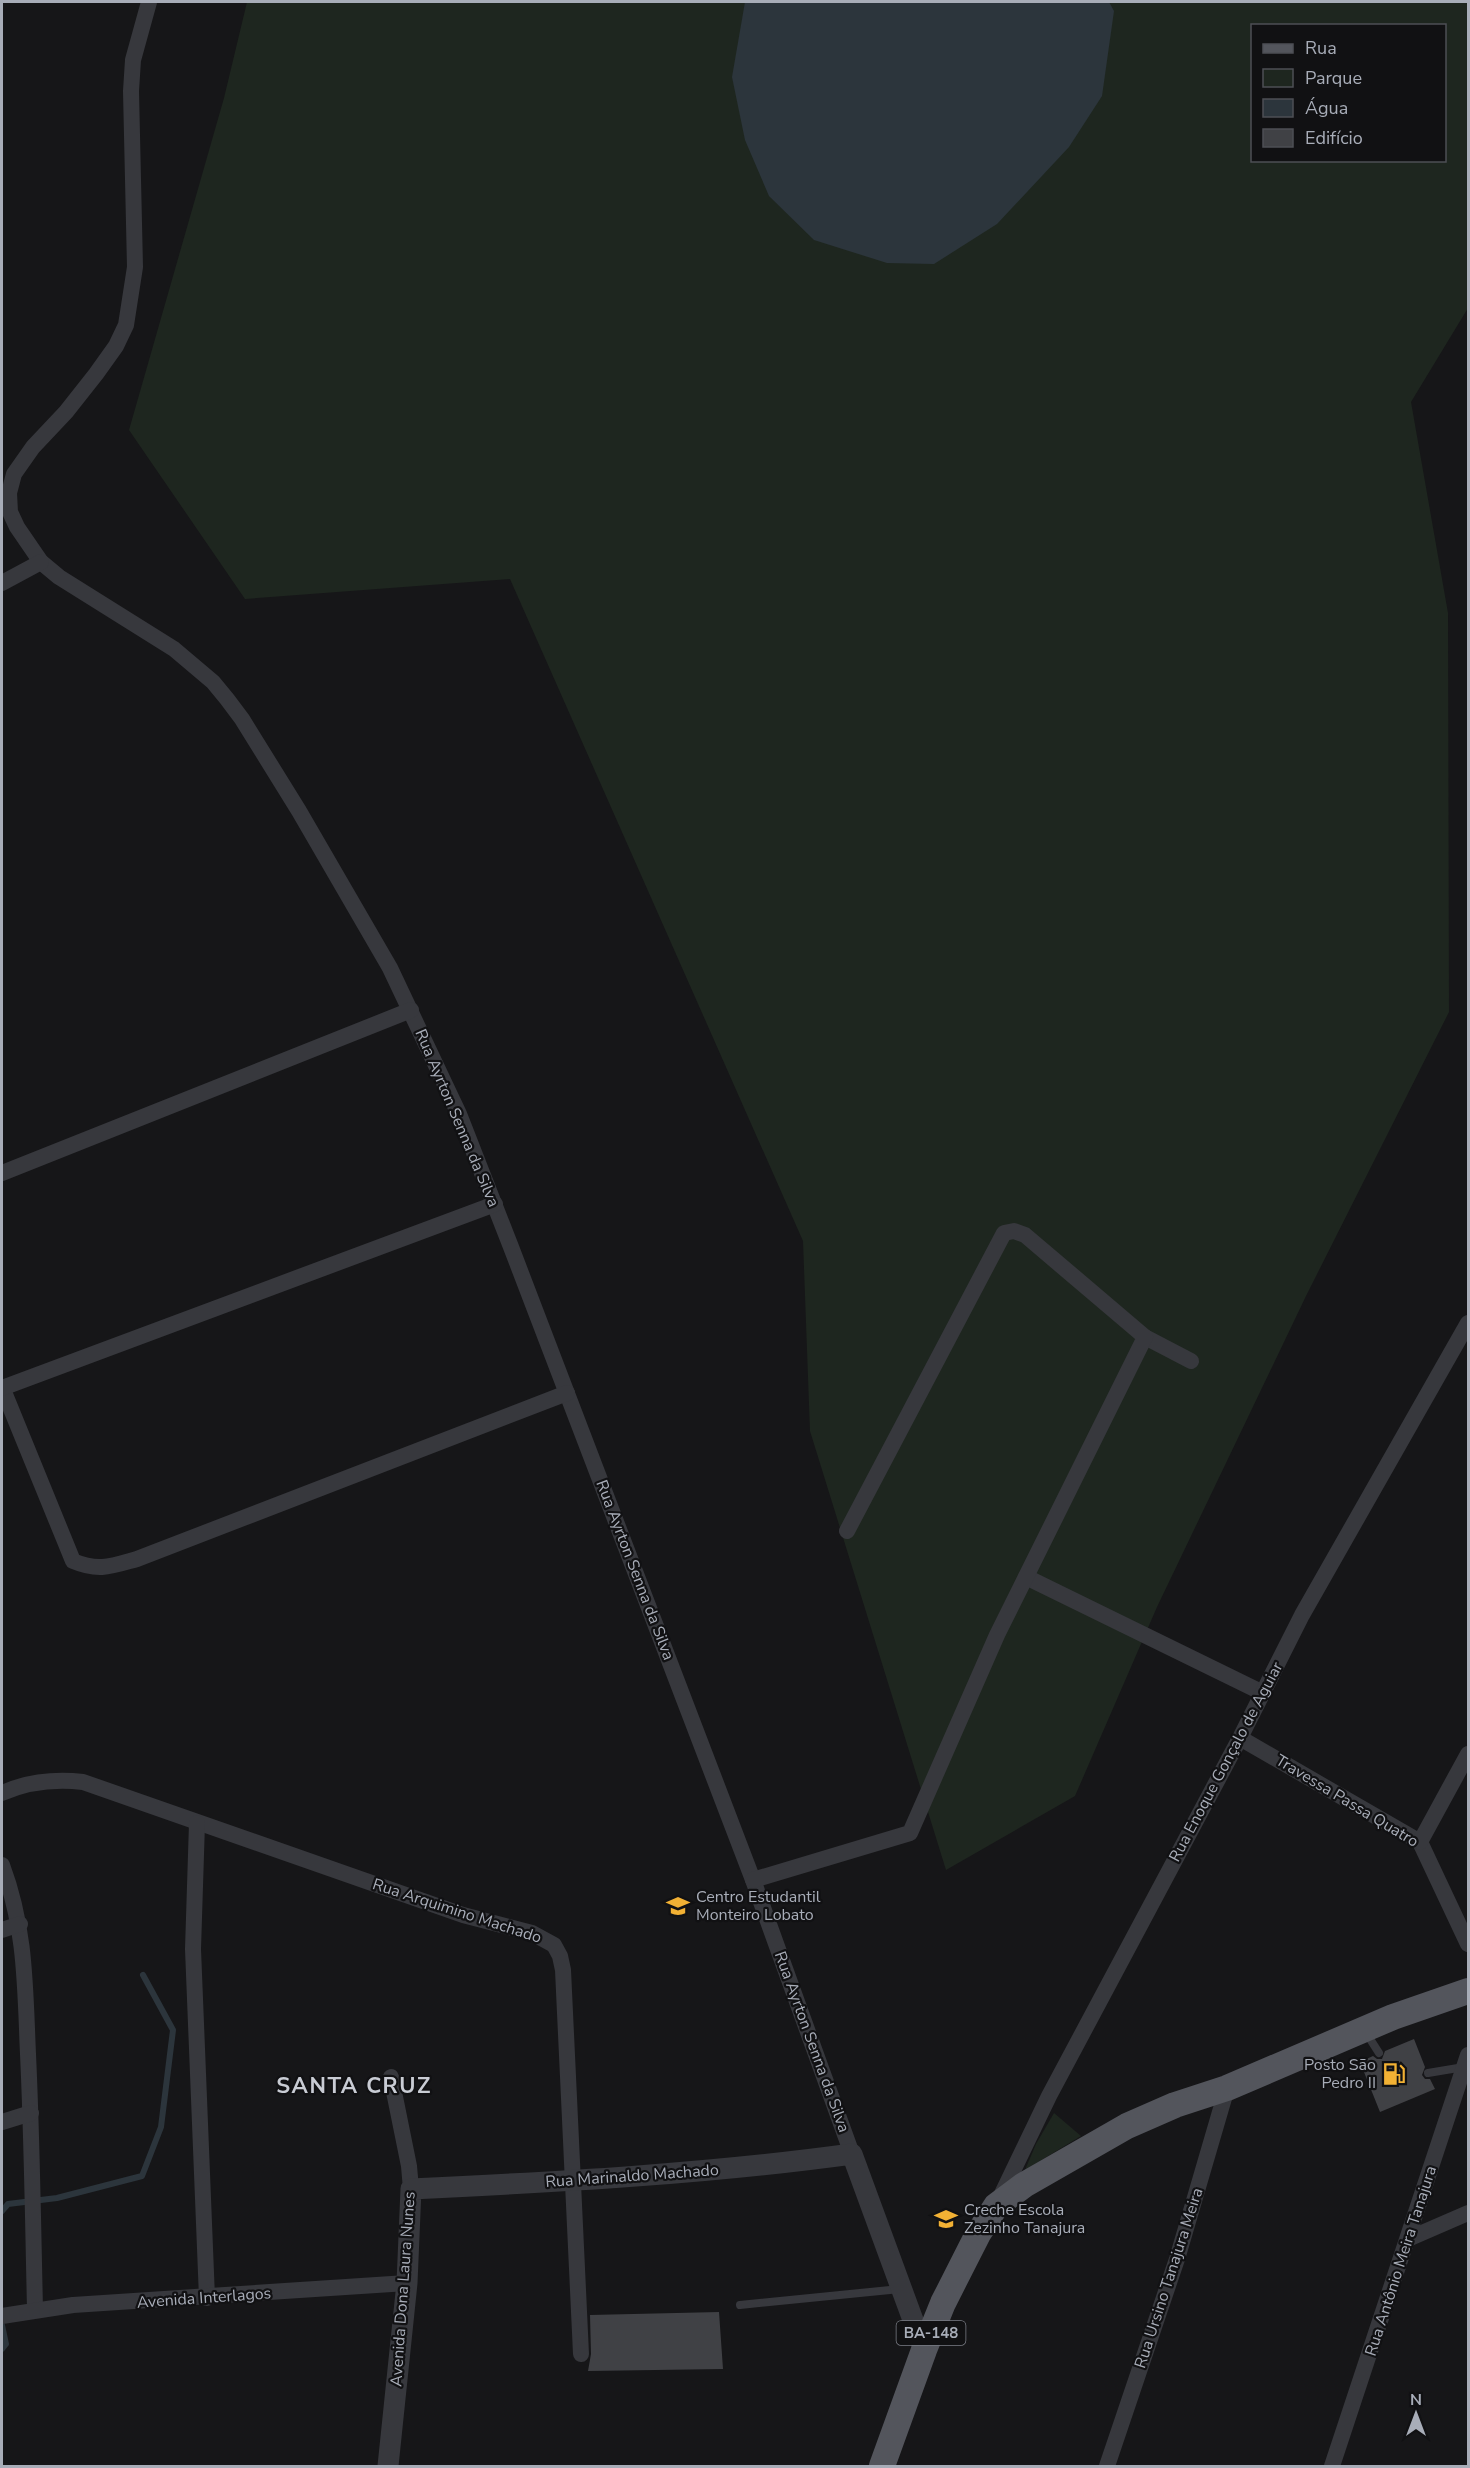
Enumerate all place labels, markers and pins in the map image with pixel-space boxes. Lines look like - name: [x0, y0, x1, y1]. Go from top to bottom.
- place label: Centro Estudantil Monteiro Lobato: [696, 1886, 821, 1926]
- school or university icon: Centro Estudantil Monteiro Lobato: [665, 1893, 691, 1919]
- place label: Posto São Pedro II: [1304, 2054, 1376, 2094]
- fuel station icon: Posto São Pedro II: [1381, 2061, 1407, 2087]
- place label: Creche Escola Zezinho Tanajura: [964, 2199, 1085, 2239]
- school or university icon: Creche Escola Zezinho Tanajura: [933, 2206, 959, 2232]

